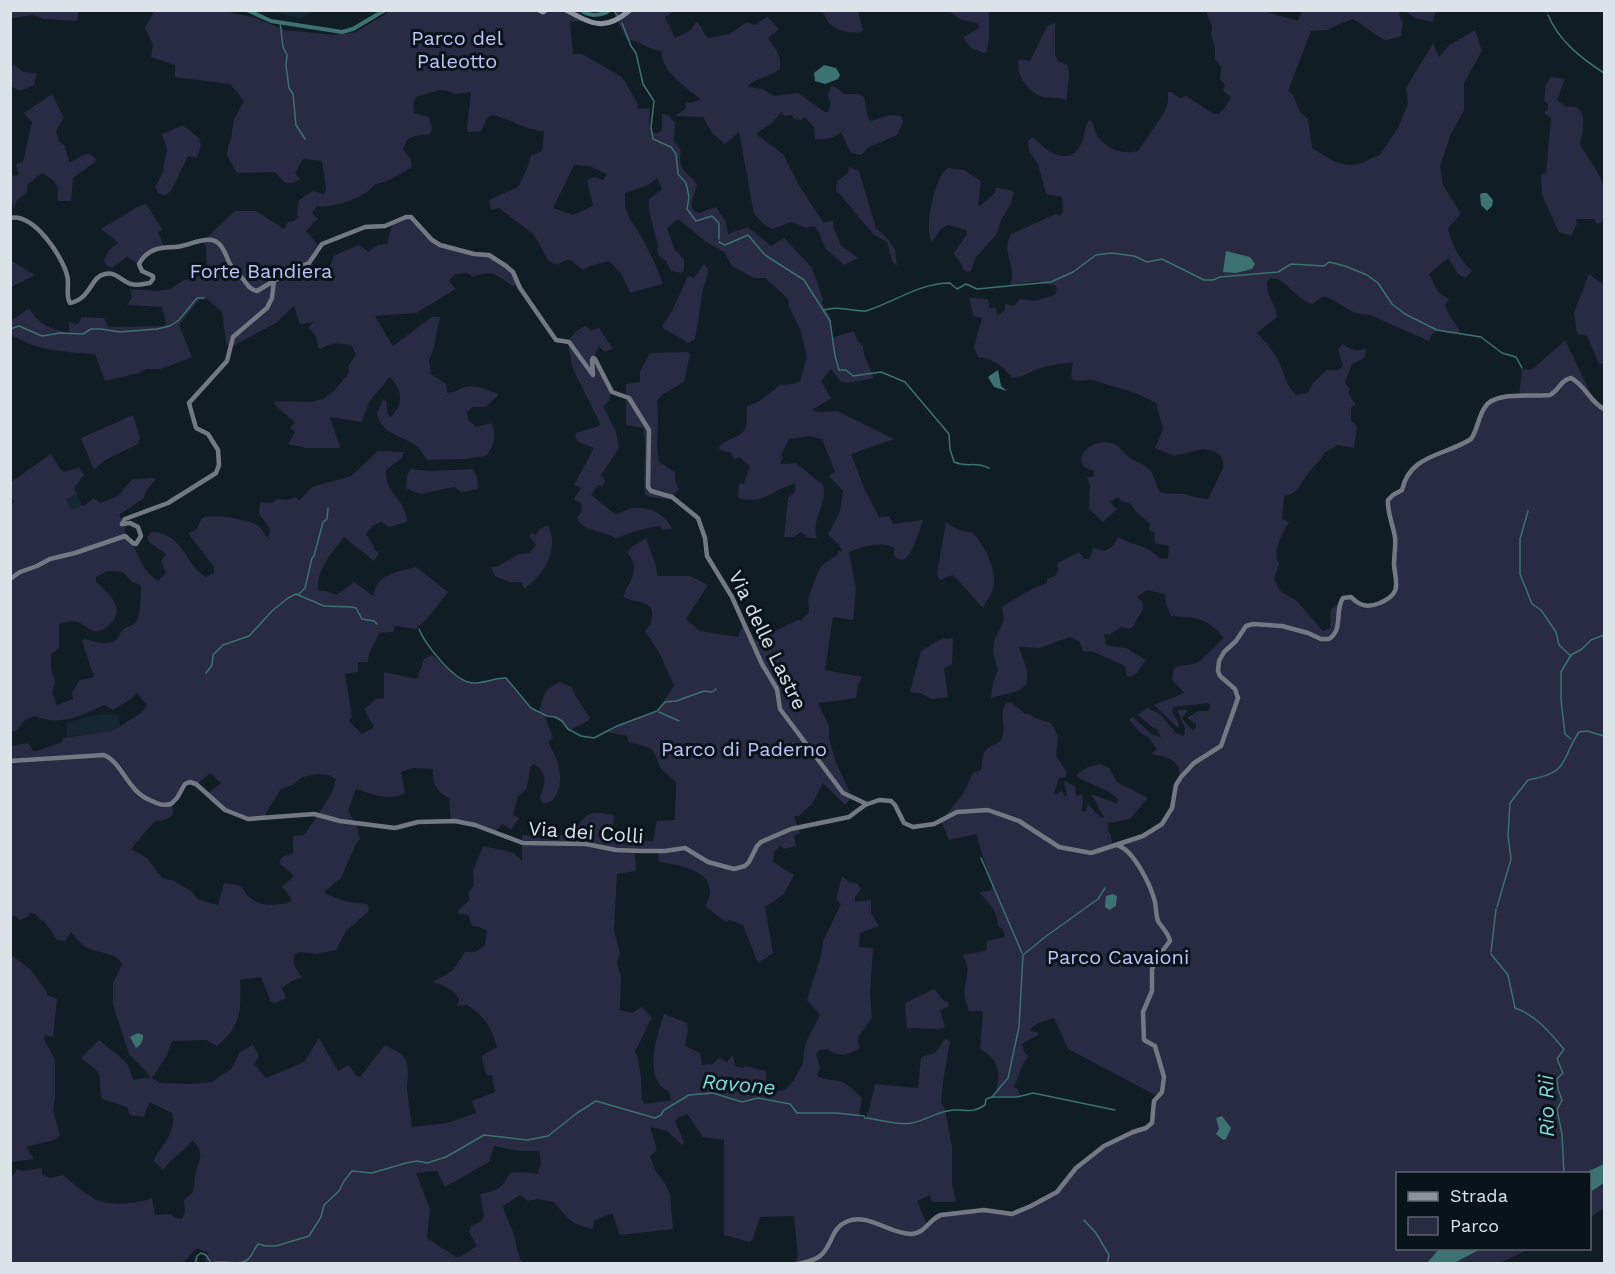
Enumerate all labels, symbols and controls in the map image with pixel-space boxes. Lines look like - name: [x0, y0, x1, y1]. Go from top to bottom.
- park label: Parco del Paleotto: [411, 26, 503, 73]
- park label: Forte Bandiera: [190, 259, 332, 283]
- street label: Via delle Lastre: [724, 566, 812, 714]
- park label: Parco di Paderno: [661, 737, 827, 761]
- street label: Via dei Colli: [528, 816, 644, 848]
- park label: Parco Cavaioni: [1047, 945, 1189, 969]
- water label: Ravone: [701, 1068, 777, 1100]
- water label: Rio Rii: [1533, 1074, 1559, 1137]
- legend: [1396, 1172, 1591, 1250]
- text: Strada: [1450, 1185, 1508, 1206]
- text: Parco: [1450, 1215, 1499, 1236]

